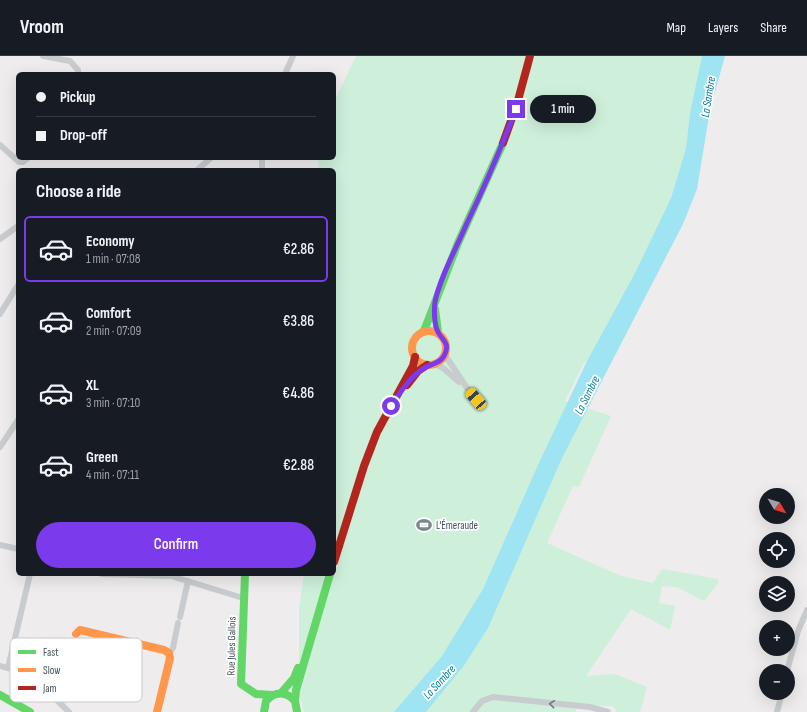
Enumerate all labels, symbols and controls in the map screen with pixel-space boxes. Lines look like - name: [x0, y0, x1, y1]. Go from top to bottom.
- text: Vroom: [20, 16, 64, 39]
- text: Map: [666, 19, 686, 36]
- text: Layers: [708, 19, 738, 36]
- text: Share: [760, 19, 787, 36]
- water label: La Sambre: [698, 75, 719, 119]
- text: Pickup: [60, 88, 96, 107]
- callout: 1 min: [530, 95, 596, 123]
- route end: [507, 100, 525, 118]
- text: 1 min: [551, 101, 575, 117]
- text: Drop-off: [60, 126, 107, 145]
- text: Choose a ride: [36, 181, 121, 202]
- icon: car: [38, 231, 74, 267]
- text: Economy: [86, 232, 135, 251]
- text: €2.86: [283, 240, 314, 259]
- text: 1 min · 07:08: [86, 251, 140, 267]
- icon: car: [38, 303, 74, 339]
- text: Comfort: [86, 304, 131, 323]
- text: €3.86: [283, 312, 314, 331]
- text: 2 min · 07:09: [86, 323, 141, 339]
- water label: La Sambre: [571, 373, 604, 417]
- icon: car: [38, 375, 74, 411]
- text: XL: [86, 376, 99, 395]
- text: €4.86: [282, 384, 314, 403]
- car: [464, 386, 488, 412]
- text: 3 min · 07:10: [86, 395, 140, 411]
- route start: [382, 397, 400, 415]
- icon: car: [38, 447, 74, 483]
- text: Green: [86, 448, 118, 467]
- text: €2.88: [283, 456, 314, 475]
- text: 4 min · 07:11: [86, 467, 139, 483]
- north arrow: [759, 488, 795, 524]
- map controls: [759, 488, 795, 700]
- sports icon: L'Émeraude: [415, 516, 433, 534]
- place label: L'Émeraude: [436, 519, 478, 532]
- button: Confirm: [36, 522, 316, 568]
- button: locate: [759, 532, 795, 568]
- button: layers: [759, 576, 795, 612]
- street label: Rue Jules Gallois: [224, 616, 239, 676]
- button: +: [759, 620, 795, 656]
- legend: [10, 638, 142, 702]
- text: Fast: [43, 646, 59, 659]
- water label: La Sambre: [420, 662, 459, 703]
- text: Slow: [43, 664, 60, 677]
- button: −: [759, 664, 795, 700]
- text: Jam: [42, 682, 57, 695]
- one-way arrow: [549, 699, 555, 708]

